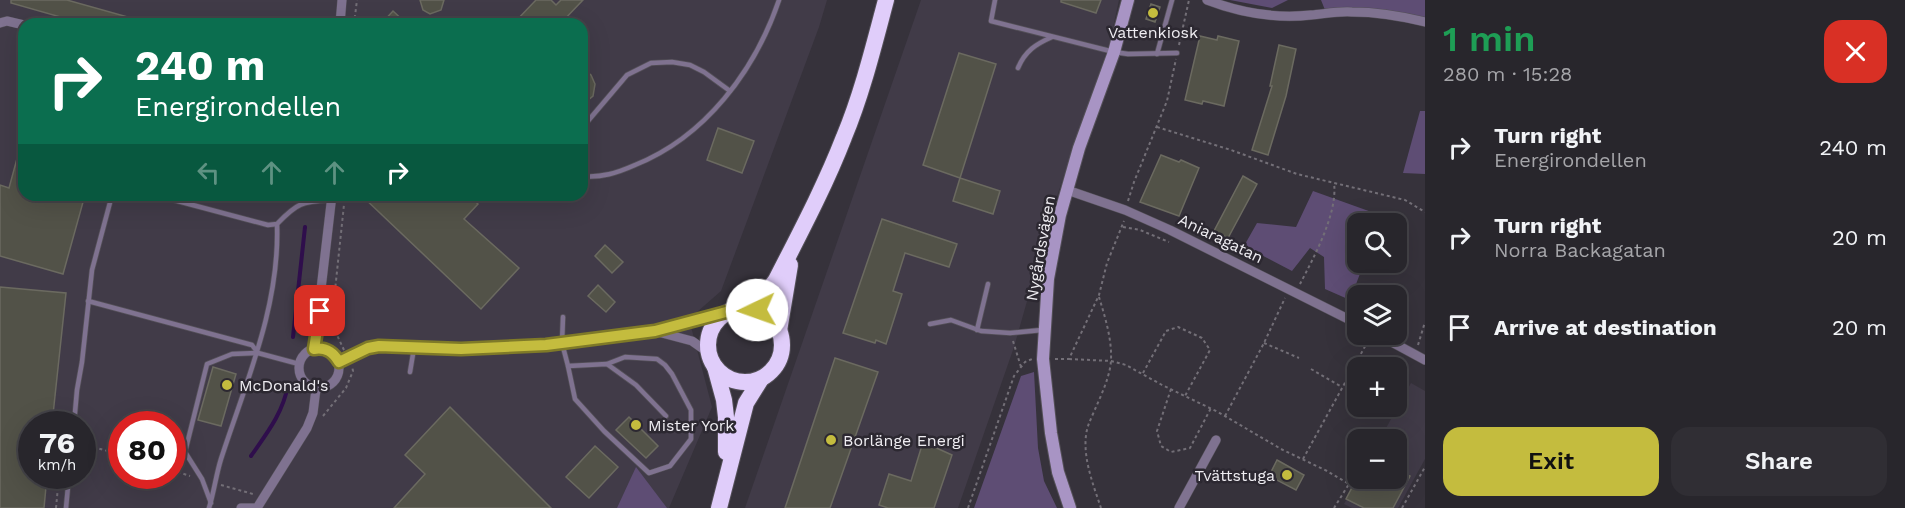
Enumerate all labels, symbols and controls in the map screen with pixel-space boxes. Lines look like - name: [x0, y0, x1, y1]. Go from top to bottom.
- marker: Vattenkiosk: [1146, 6, 1160, 20]
- text: 1 min: [1443, 18, 1535, 60]
- button: close: [1824, 20, 1887, 83]
- place label: Vattenkiosk: [1108, 23, 1198, 42]
- text: 240 m: [135, 41, 265, 90]
- icon: right: [36, 42, 114, 120]
- text: 280 m · 15:28: [1443, 62, 1572, 86]
- text: Energirondellen: [135, 91, 341, 123]
- text: Turn right: [1494, 123, 1601, 148]
- icon: right: [1443, 131, 1476, 164]
- text: 240 m: [1819, 135, 1887, 160]
- text: Energirondellen: [1494, 148, 1647, 172]
- icon: left: [192, 156, 225, 189]
- icon: ahead: [255, 156, 288, 189]
- icon: ahead: [318, 156, 351, 189]
- icon: right: [381, 156, 414, 189]
- street label: Nygårdsvägen: [1022, 194, 1059, 302]
- street label: Aniaragatan: [1175, 210, 1266, 267]
- map controls: [1347, 213, 1407, 489]
- button: search: [1347, 213, 1407, 273]
- text: Turn right: [1494, 213, 1601, 238]
- icon: right: [1443, 221, 1476, 254]
- text: 20 m: [1832, 225, 1887, 250]
- text: Norra Backagatan: [1494, 238, 1666, 262]
- position arrow: [725, 278, 789, 342]
- pin: [294, 285, 345, 336]
- button: layers: [1347, 285, 1407, 345]
- icon: arrive: [303, 294, 336, 327]
- icon: arrive: [1443, 311, 1476, 344]
- text: Arrive at destination: [1494, 315, 1717, 340]
- text: 20 m: [1832, 315, 1887, 340]
- button: +: [1347, 357, 1407, 417]
- place label: McDonald's: [239, 376, 329, 395]
- marker: McDonald's: [220, 378, 234, 392]
- speed limit sign: 80: [108, 411, 186, 489]
- place label: Mister York: [648, 416, 734, 435]
- marker: Mister York: [629, 418, 643, 432]
- text: 76: [39, 425, 75, 460]
- button: Exit: [1443, 427, 1659, 496]
- button: Share: [1671, 427, 1887, 496]
- button: −: [1347, 429, 1407, 489]
- place label: Borlänge Energi: [843, 431, 965, 450]
- marker: Borlänge Energi: [824, 433, 838, 447]
- text: km/h: [38, 456, 76, 474]
- place label: Tvättstuga: [1195, 466, 1275, 485]
- marker: Tvättstuga: [1280, 468, 1294, 482]

